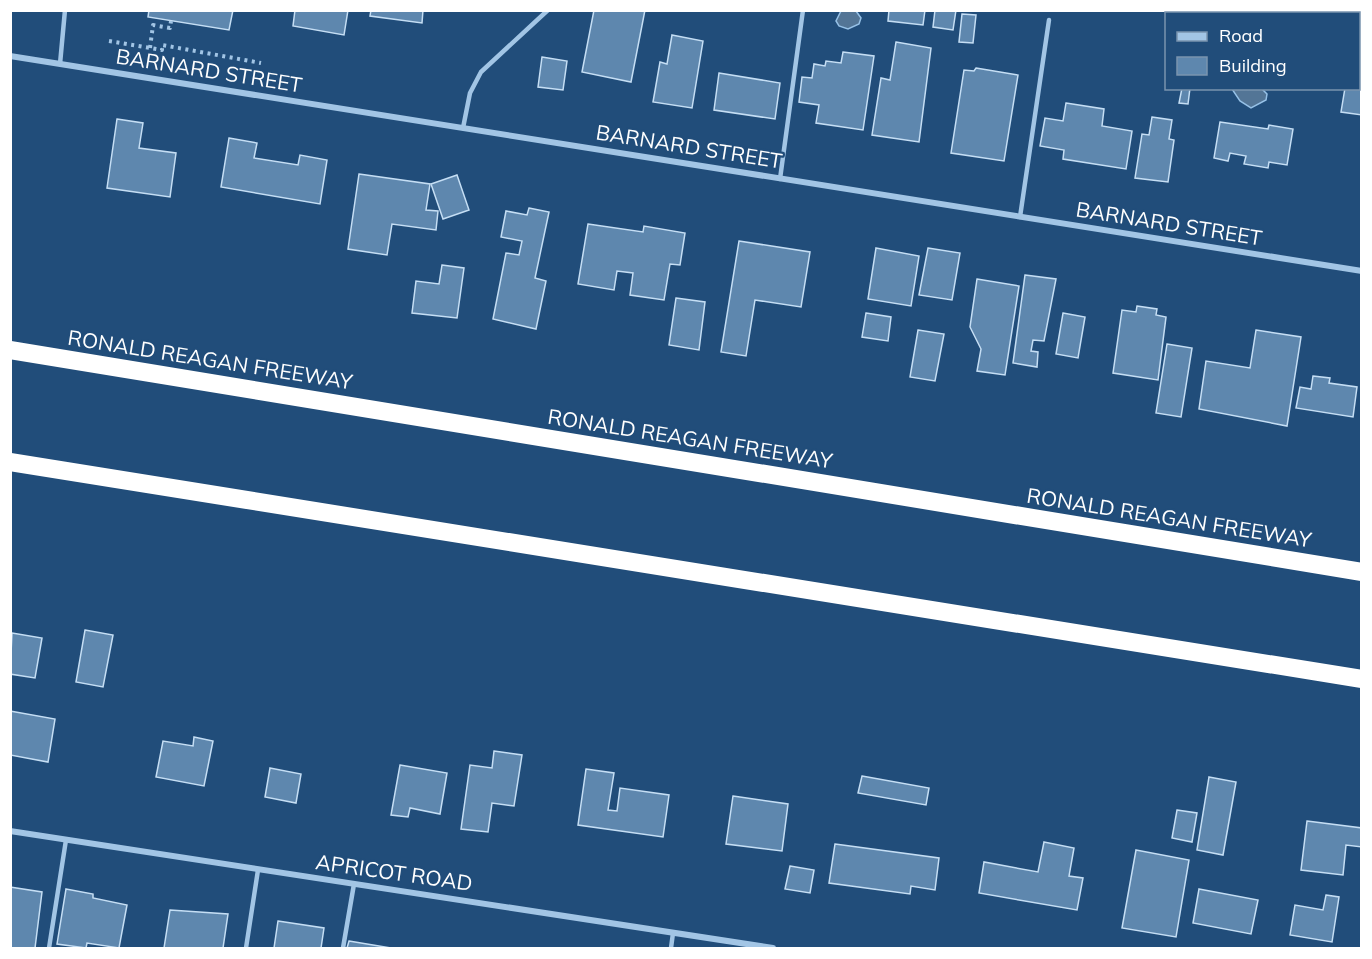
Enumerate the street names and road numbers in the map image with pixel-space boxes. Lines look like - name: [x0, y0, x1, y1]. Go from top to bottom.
- street label: BARNARD STREET: [114, 42, 304, 98]
- street label: BARNARD STREET: [594, 118, 784, 174]
- street label: BARNARD STREET: [1074, 195, 1264, 251]
- street label: RONALD REAGAN FREEWAY: [66, 324, 355, 394]
- street label: RONALD REAGAN FREEWAY: [546, 403, 835, 473]
- street label: RONALD REAGAN FREEWAY: [1025, 482, 1314, 552]
- street label: APRICOT ROAD: [314, 848, 474, 896]

